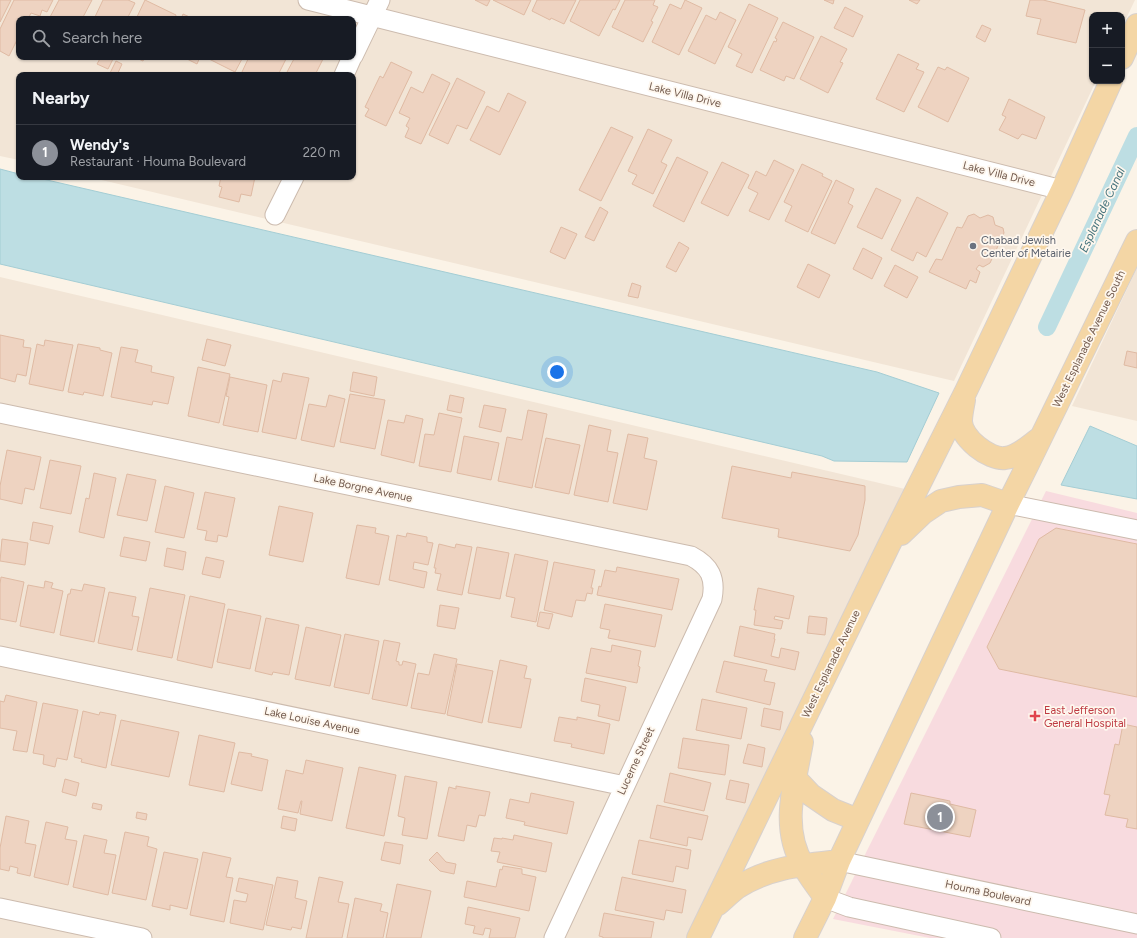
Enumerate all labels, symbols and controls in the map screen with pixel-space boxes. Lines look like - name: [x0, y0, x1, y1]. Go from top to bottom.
- map controls: [1089, 12, 1125, 84]
- button: +: [1089, 12, 1125, 48]
- search box: [16, 16, 356, 60]
- icon: search: [30, 27, 52, 49]
- text: Search here: [62, 29, 142, 47]
- button: −: [1089, 48, 1125, 84]
- street label: Lake Villa Drive: [648, 80, 722, 110]
- text: Nearby: [32, 88, 90, 108]
- text: Wendy's: [70, 136, 129, 154]
- text: 1: [42, 145, 48, 160]
- text: 220 m: [303, 145, 340, 160]
- text: Restaurant · Houma Boulevard: [70, 154, 246, 169]
- street label: Lake Villa Drive: [962, 159, 1036, 189]
- water label: Esplanade Canal: [1076, 165, 1128, 255]
- place label: Chabad Jewish Center of Metairie: [981, 234, 1071, 260]
- marker: Chabad Jewish Center of Metairie: [968, 241, 978, 251]
- street label: West Esplanade Avenue South: [1050, 268, 1128, 410]
- your location: [547, 362, 567, 382]
- street label: Lake Borgne Avenue: [312, 471, 414, 505]
- street label: West Esplanade Avenue: [799, 608, 863, 720]
- place label: East Jefferson General Hospital: [1044, 704, 1126, 730]
- street label: Lake Louise Avenue: [263, 705, 361, 737]
- marker: East Jefferson General Hospital: [1029, 710, 1041, 722]
- street label: Lucerne Street: [615, 725, 657, 797]
- pin: 1: [927, 802, 953, 832]
- street label: Houma Boulevard: [944, 878, 1032, 908]

